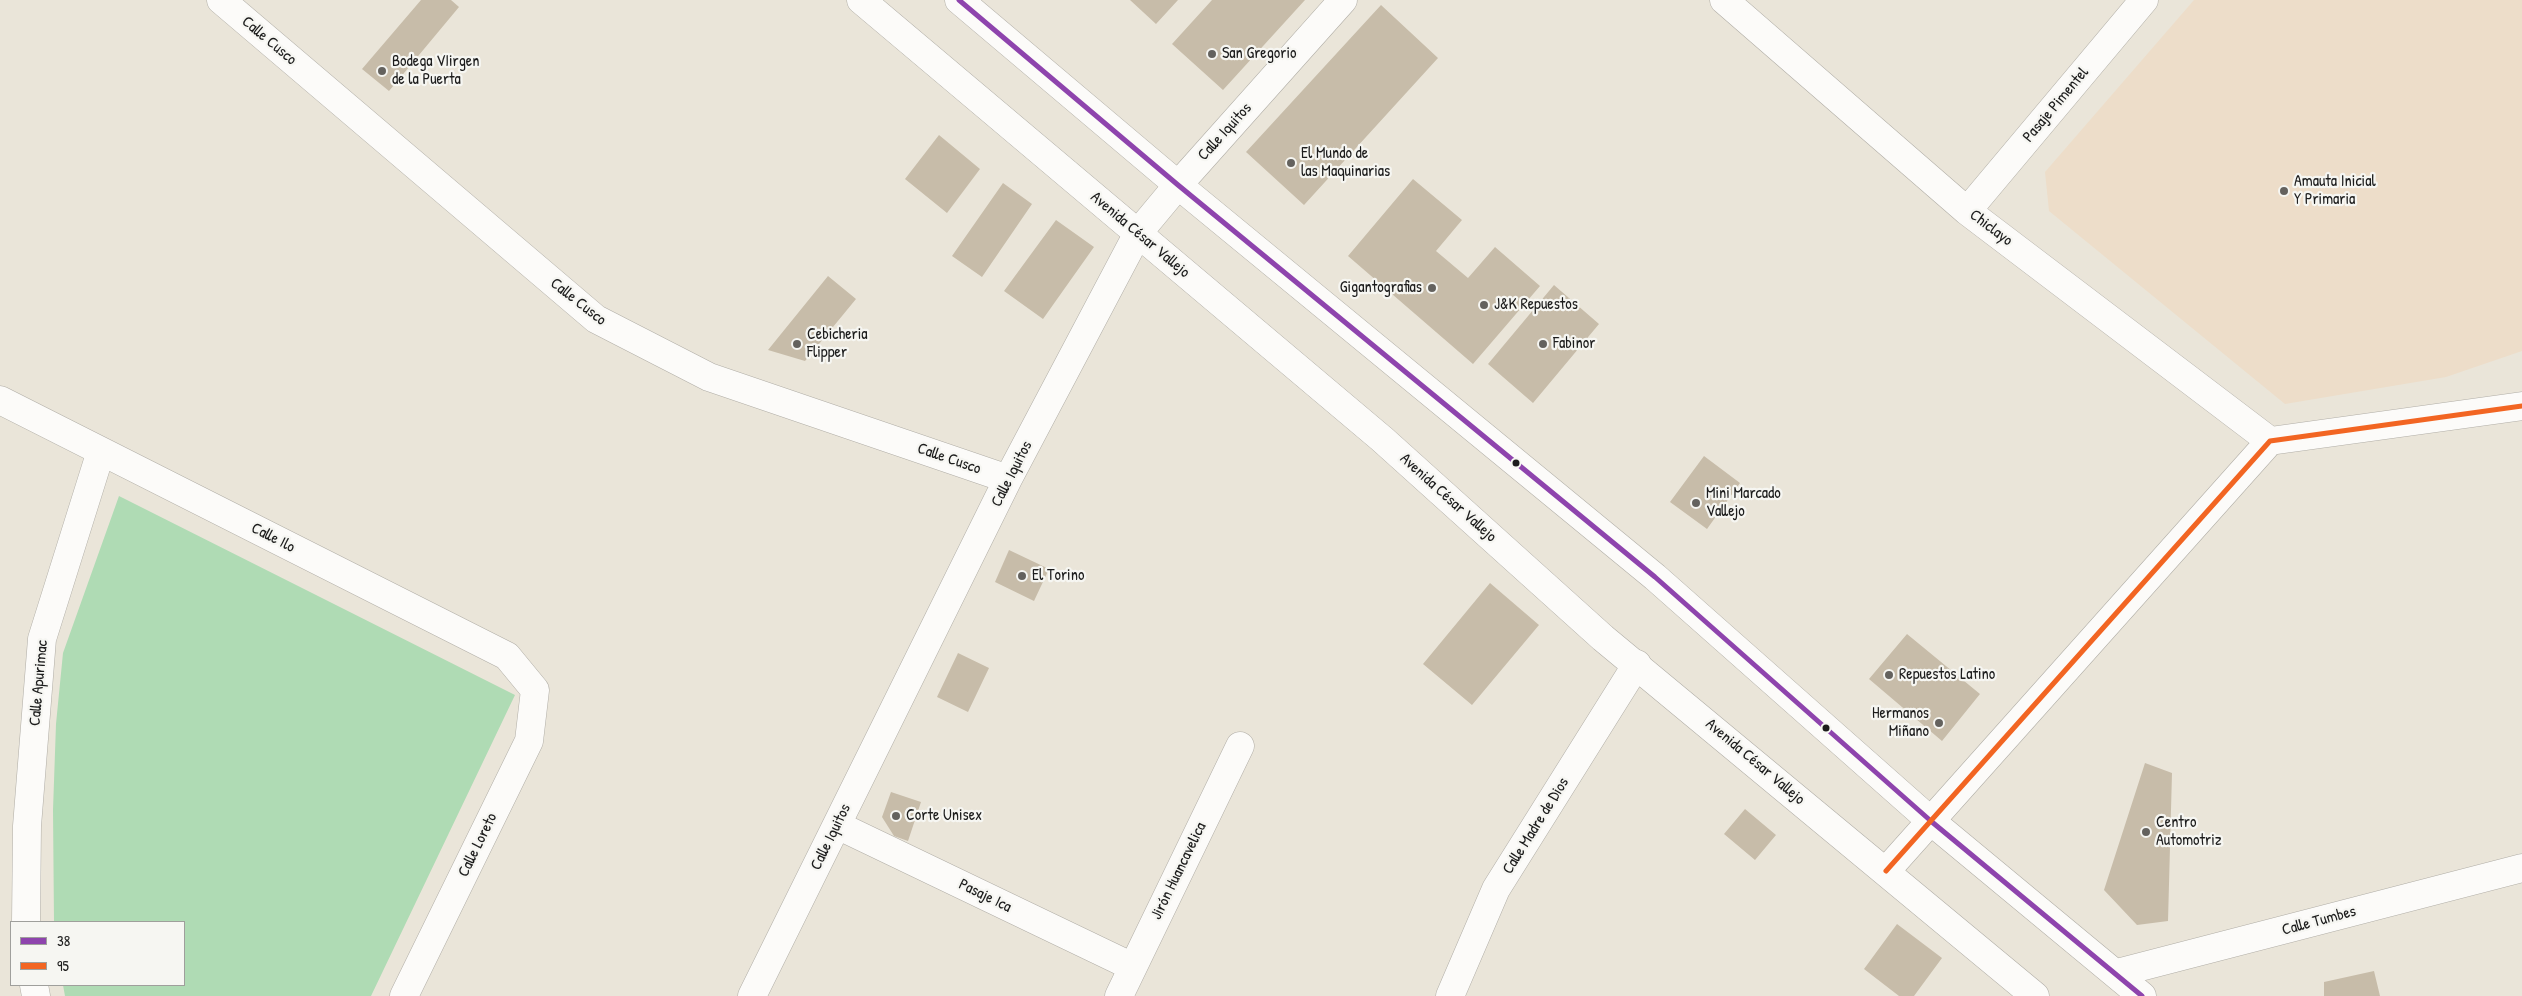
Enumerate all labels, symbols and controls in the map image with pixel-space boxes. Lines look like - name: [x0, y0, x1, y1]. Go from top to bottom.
- street label: Calle Cusco: [238, 12, 300, 70]
- place label: San Gregorio: [1222, 44, 1296, 64]
- marker: San Gregorio: [1206, 48, 1218, 60]
- place label: Bodega VIirgen de la Puerta: [392, 52, 479, 90]
- street label: Pasaje Pimentel: [2019, 64, 2093, 146]
- marker: Bodega VIirgen de la Puerta: [376, 65, 388, 77]
- street label: Calle Iquitos: [1194, 99, 1256, 165]
- place label: El Mundo de las Maquinarias: [1301, 144, 1390, 182]
- marker: El Mundo de las Maquinarias: [1285, 157, 1297, 169]
- place label: Amauta Inicial Y Primaria: [2294, 172, 2376, 210]
- marker: Amauta Inicial Y Primaria: [2278, 185, 2290, 197]
- street label: Avenida César Vallejo: [1086, 188, 1194, 282]
- street label: Chiclayo: [1966, 206, 2016, 250]
- street label: Calle Cusco: [546, 274, 610, 330]
- place label: Gigantografias: [1340, 278, 1422, 298]
- marker: Gigantografias: [1426, 282, 1438, 294]
- place label: J&K Repuestos: [1494, 295, 1578, 315]
- marker: J&K Repuestos: [1478, 299, 1490, 311]
- place label: Cebicheria Flipper: [807, 325, 868, 363]
- place label: Fabinor: [1553, 334, 1595, 354]
- marker: Cebicheria Flipper: [791, 338, 803, 350]
- marker: Fabinor: [1537, 338, 1549, 350]
- street label: Calle Iquitos: [987, 438, 1037, 510]
- street label: Calle Cusco: [915, 439, 983, 479]
- street label: Avenida César Vallejo: [1396, 449, 1500, 547]
- unlabelled marker: [1511, 458, 1521, 468]
- place label: Mini Marcado Vallejo: [1706, 484, 1781, 522]
- marker: Mini Marcado Vallejo: [1690, 497, 1702, 509]
- street label: Calle Ilo: [248, 519, 298, 557]
- place label: El Torino: [1032, 566, 1084, 586]
- marker: El Torino: [1016, 570, 1028, 582]
- street label: Calle Apurimac: [26, 639, 52, 727]
- place label: Repuestos Latino: [1899, 665, 1995, 685]
- marker: Repuestos Latino: [1883, 669, 1895, 681]
- place label: Hermanos Miñano: [1872, 704, 1929, 742]
- street label: Avenida César Vallejo: [1701, 715, 1809, 809]
- marker: Hermanos Miñano: [1933, 717, 1945, 729]
- unlabelled marker: [1821, 723, 1831, 733]
- street label: Calle Madre de Dios: [1499, 774, 1573, 878]
- street label: Calle Iquitos: [807, 801, 855, 873]
- place label: Corte Unisex: [906, 806, 982, 826]
- street label: Calle Loreto: [454, 810, 502, 880]
- marker: Corte Unisex: [890, 810, 902, 822]
- place label: Centro Automotriz: [2156, 813, 2222, 851]
- street label: Jirón Huancavelica: [1147, 819, 1211, 923]
- marker: Centro Automotriz: [2140, 826, 2152, 838]
- street label: Pasaje Ica: [955, 875, 1015, 917]
- street label: Calle Tumbes: [2280, 902, 2358, 940]
- legend: [10, 921, 185, 986]
- text: 38: [57, 930, 70, 951]
- text: 95: [57, 955, 69, 976]

